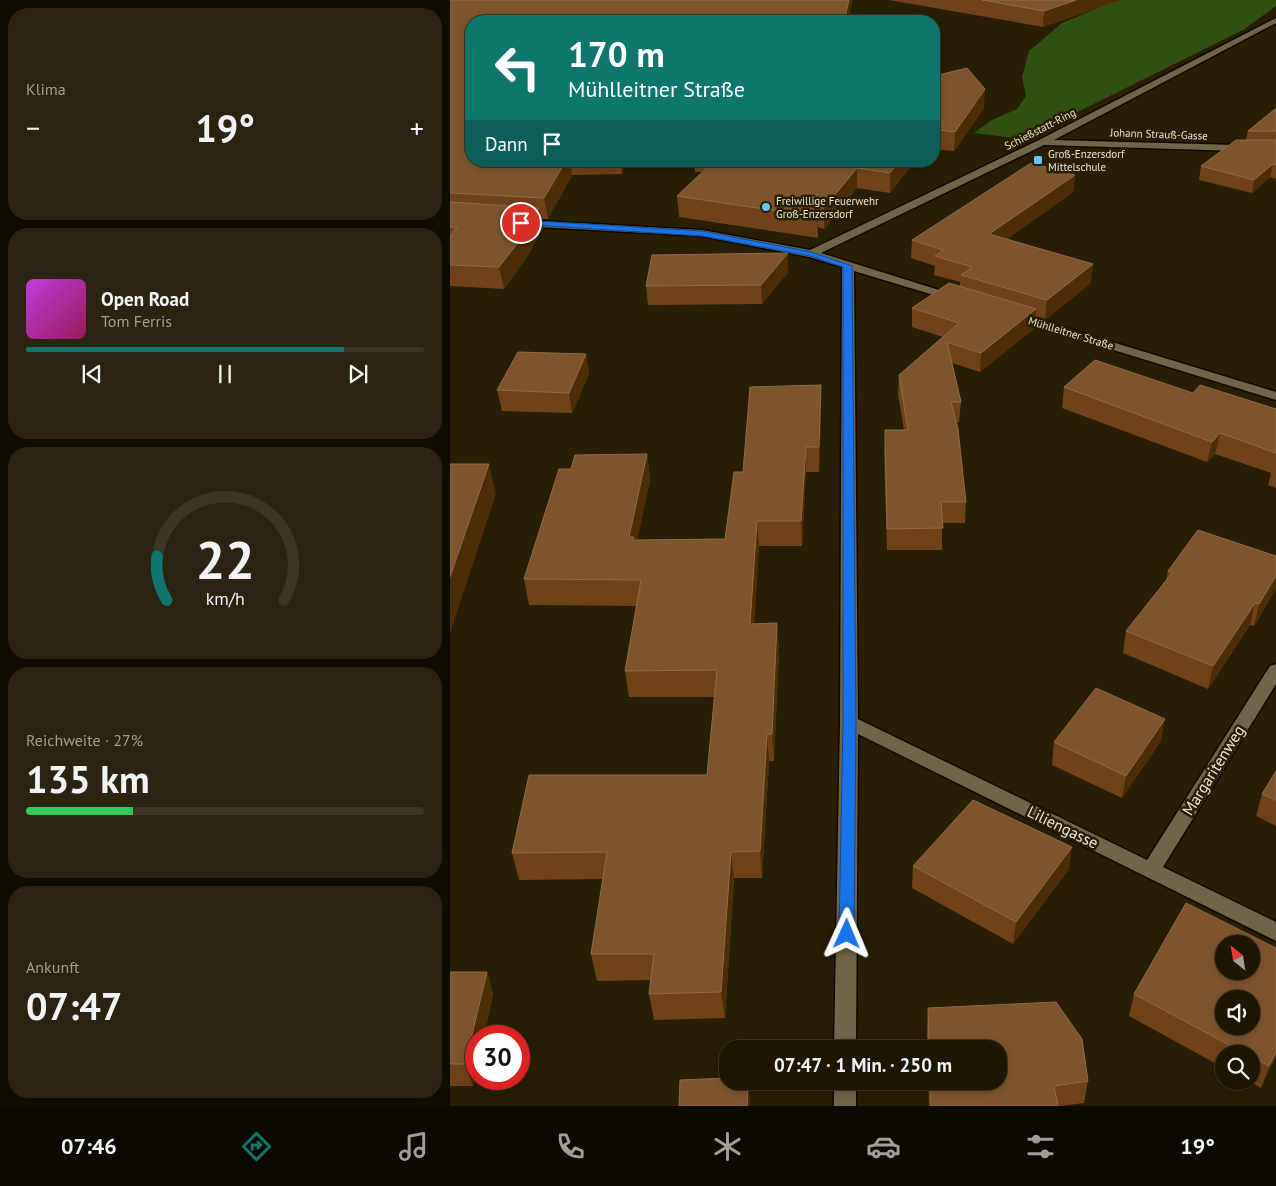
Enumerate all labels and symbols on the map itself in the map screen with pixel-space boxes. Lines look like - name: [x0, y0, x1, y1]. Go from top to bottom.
- street label: Schießstatt-Ring: [1002, 105, 1078, 153]
- street label: Johann Strauß-Gasse: [1109, 125, 1208, 143]
- place label: Groß-Enzersdorf Mittelschule: [1048, 147, 1125, 174]
- marker: Groß-Enzersdorf Mittelschule: [1032, 154, 1044, 166]
- place label: Freiwillige Feuerwehr Groß-Enzersdorf: [776, 194, 879, 221]
- marker: Freiwillige Feuerwehr Groß-Enzersdorf: [760, 201, 772, 213]
- pin: [500, 202, 542, 244]
- street label: Mühlleitner Straße: [1027, 313, 1116, 353]
- street label: Margaritenweg: [1177, 721, 1249, 819]
- street label: Liliengasse: [1024, 801, 1102, 853]
- position arrow: [820, 907, 872, 959]
- north arrow: [1215, 935, 1260, 980]
- speed limit sign: 30: [465, 1025, 530, 1090]

